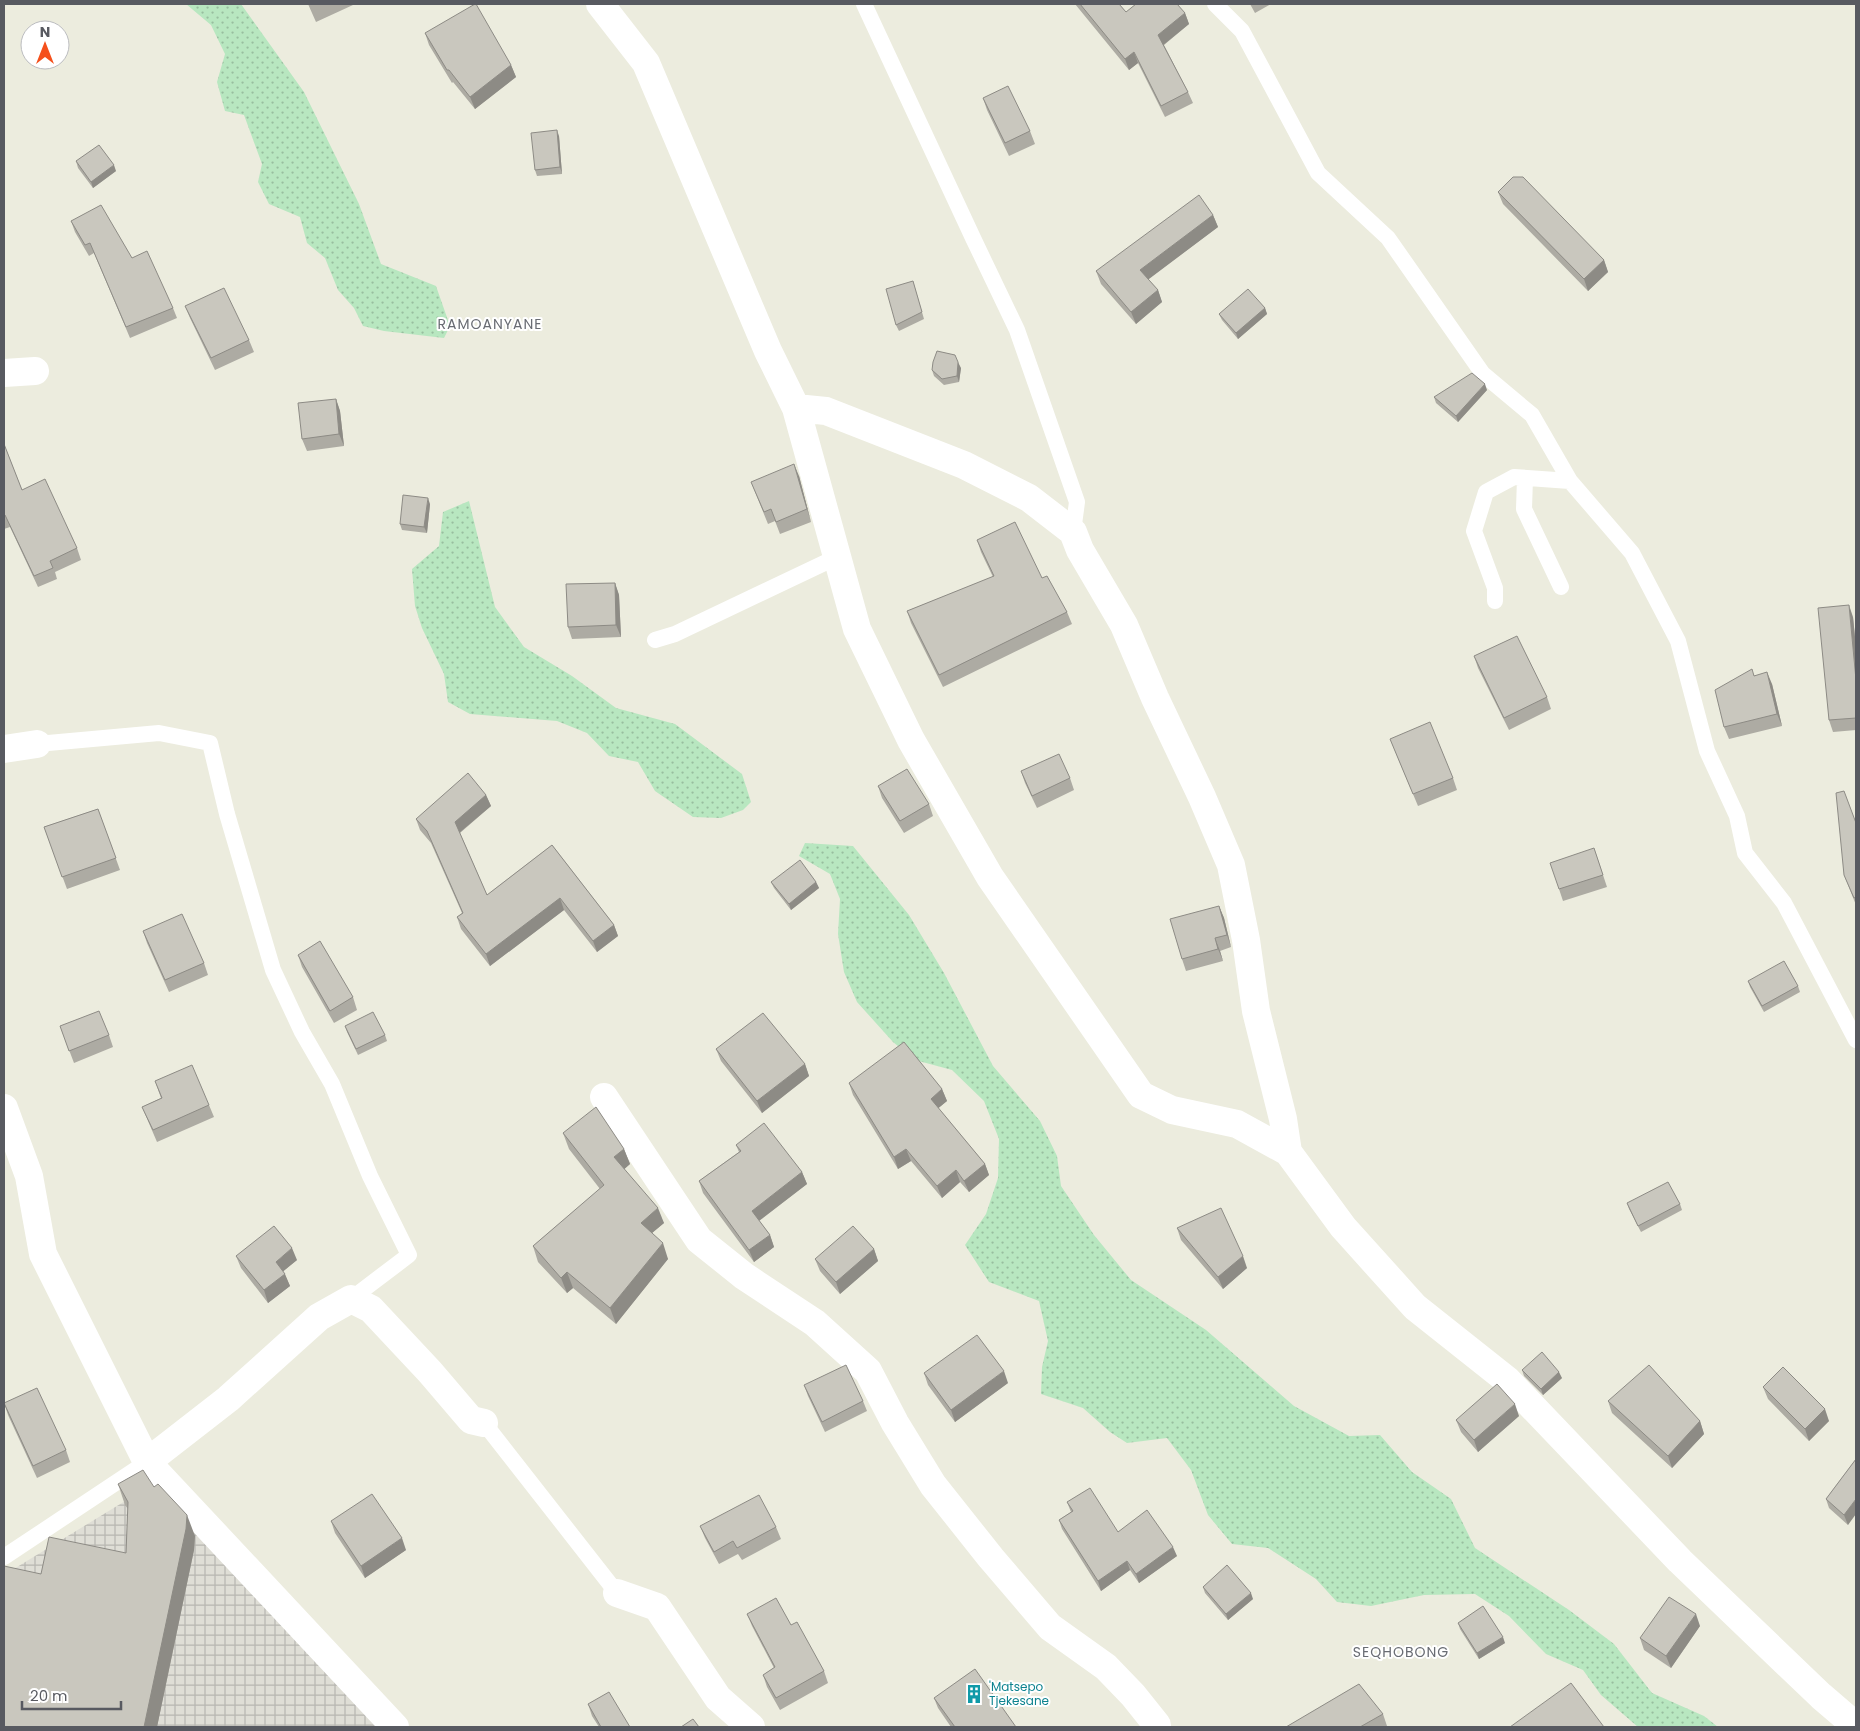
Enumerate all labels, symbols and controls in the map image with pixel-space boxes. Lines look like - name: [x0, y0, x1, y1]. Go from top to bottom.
- north arrow: [20, 20, 70, 70]
- text: N: [40, 22, 50, 42]
- district label: RAMOANYANE: [438, 314, 542, 334]
- district label: SEQHOBONG: [1353, 1642, 1449, 1662]
- scale bar: [22, 1678, 121, 1710]
- place label: 'Matsepo Tjekesane: [989, 1678, 1049, 1709]
- building icon: 'Matsepo Tjekesane: [963, 1683, 985, 1705]
- text: 20 m: [30, 1685, 68, 1706]

